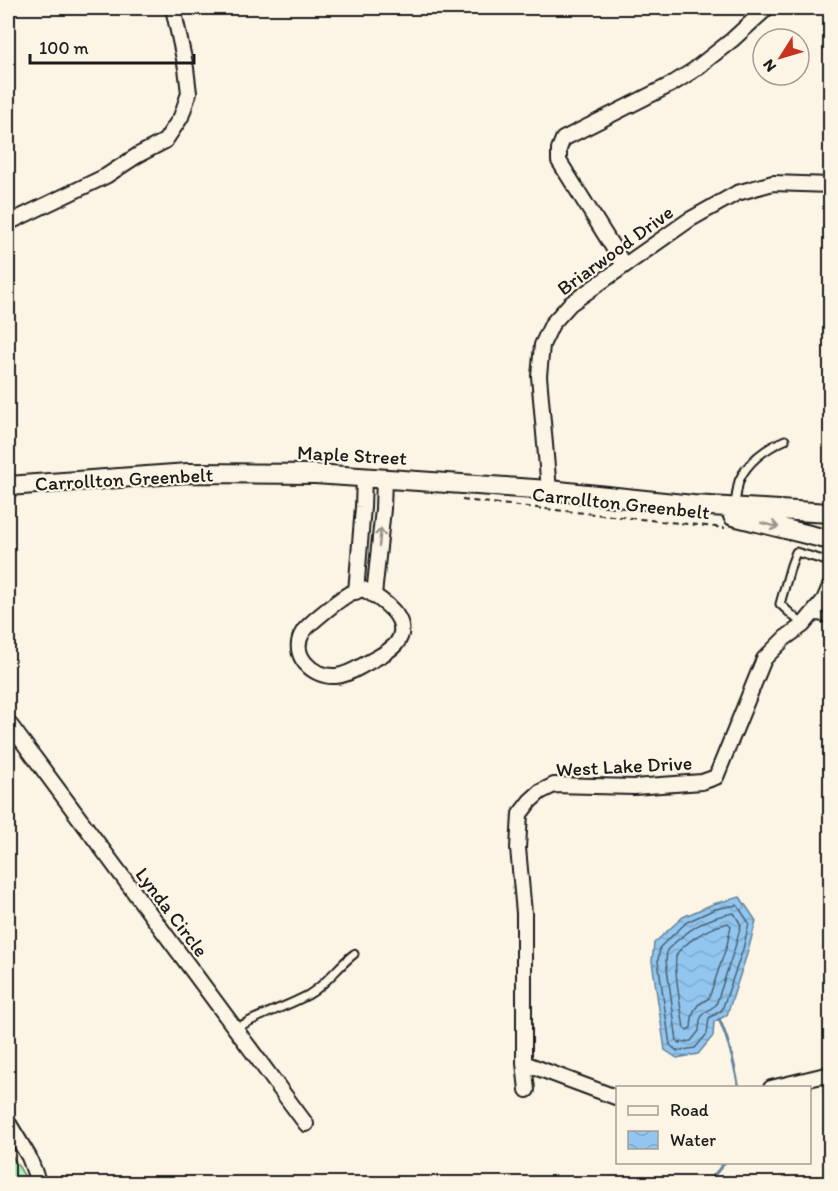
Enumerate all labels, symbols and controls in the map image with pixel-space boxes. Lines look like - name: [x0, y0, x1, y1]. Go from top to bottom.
- scale bar: [30, 27, 194, 65]
- north arrow: [751, 27, 811, 87]
- text: 100 m: [39, 37, 89, 59]
- text: N: [759, 56, 780, 76]
- street label: Briarwood Drive: [552, 200, 678, 300]
- street label: Maple Street: [297, 440, 408, 470]
- street label: Carrollton Greenbelt: [34, 462, 214, 496]
- street label: Carrollton Greenbelt: [531, 482, 711, 524]
- one-way arrow: [760, 520, 779, 532]
- one-way arrow: [375, 527, 386, 547]
- street label: West Lake Drive: [555, 750, 693, 782]
- street label: Lynda Circle: [131, 862, 213, 962]
- legend: [616, 1086, 811, 1164]
- text: Road: [670, 1099, 709, 1121]
- text: Water: [670, 1129, 716, 1151]

